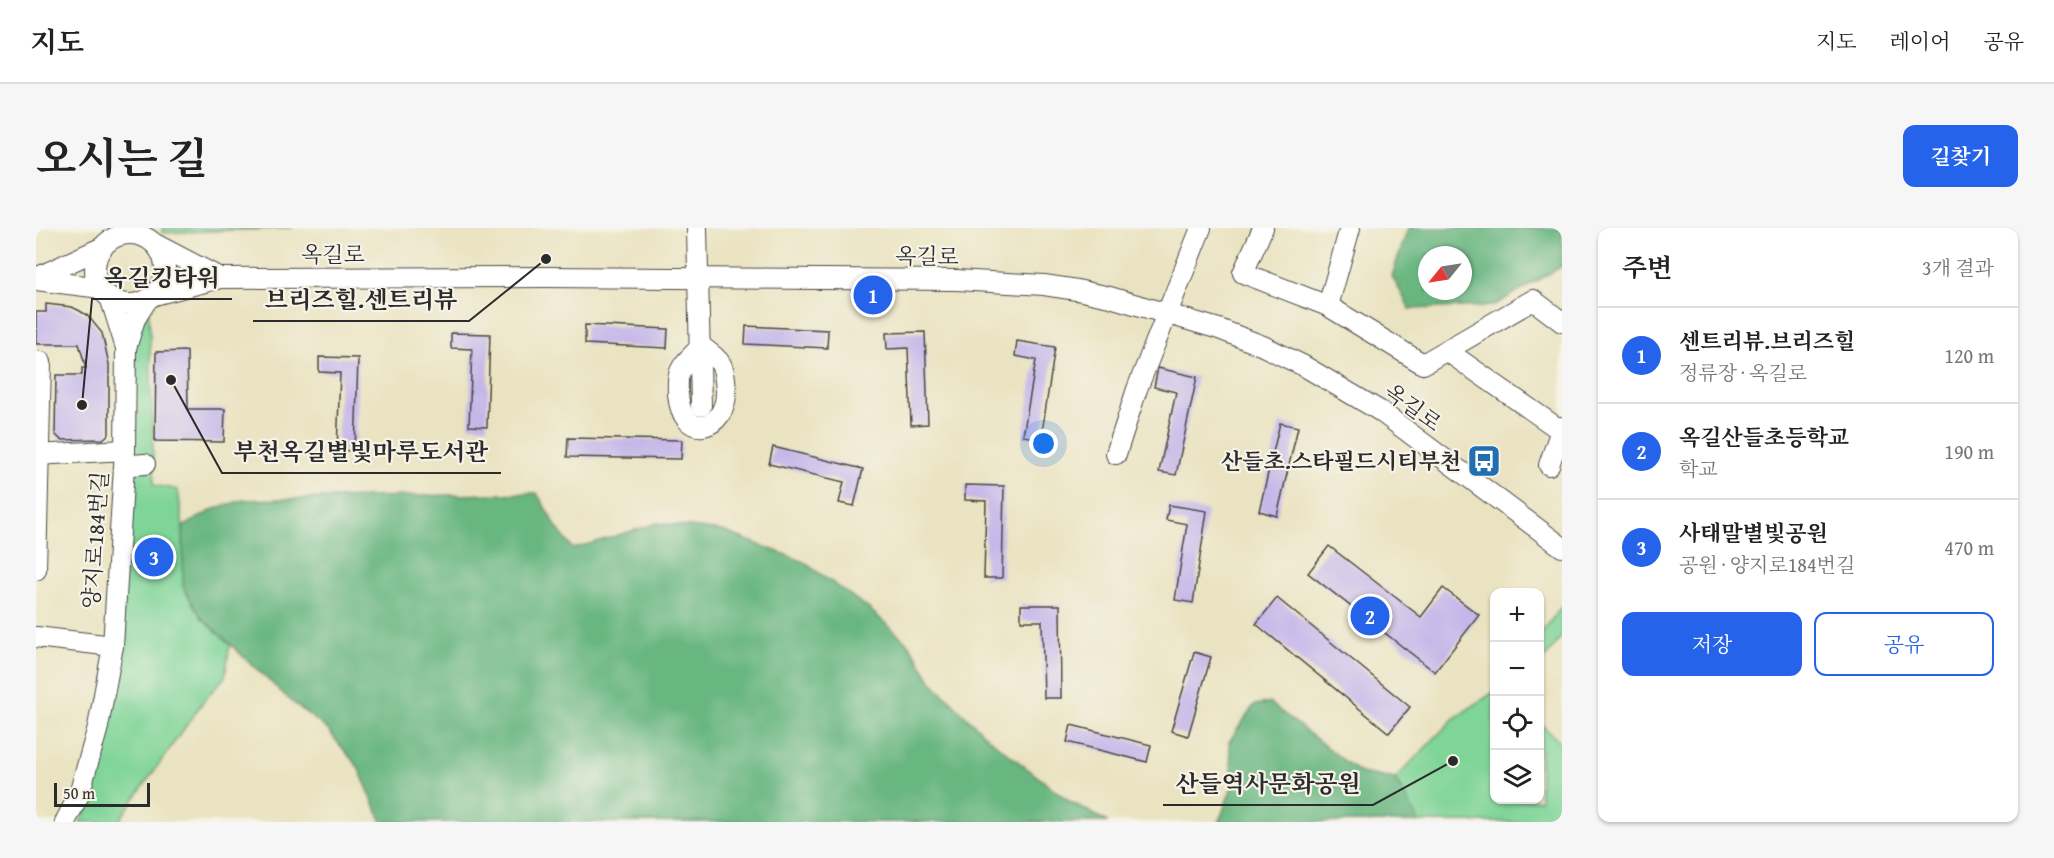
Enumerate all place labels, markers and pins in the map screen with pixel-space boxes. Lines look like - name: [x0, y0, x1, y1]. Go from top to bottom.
- callout: 옥길킹타워: [92, 257, 232, 299]
- pin: 1: [854, 272, 892, 318]
- callout: 브리즈힐.센트리뷰: [253, 279, 469, 321]
- callout: 부천옥길별빛마루도서관: [222, 431, 501, 473]
- bus stop icon: 산들초.스타필드시티부천: [1466, 443, 1502, 479]
- place label: 산들초.스타필드시티부천: [1221, 445, 1461, 477]
- pin: 3: [134, 534, 174, 580]
- pin: 2: [1350, 594, 1390, 638]
- callout: 산들역사문화공원: [1163, 763, 1373, 805]

